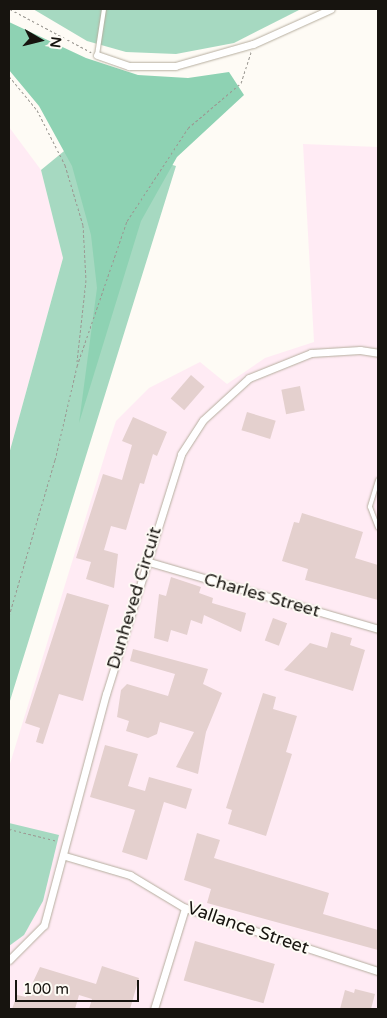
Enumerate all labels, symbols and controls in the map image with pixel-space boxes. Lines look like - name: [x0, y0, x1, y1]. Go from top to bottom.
- north arrow: [15, 15, 65, 65]
- text: N: [46, 35, 65, 49]
- street label: Dunheved Circuit: [102, 524, 166, 672]
- street label: Charles Street: [201, 568, 323, 622]
- street label: Vallance Street: [184, 897, 312, 959]
- scale bar: [18, 970, 141, 1002]
- text: 100 m: [23, 980, 69, 998]

